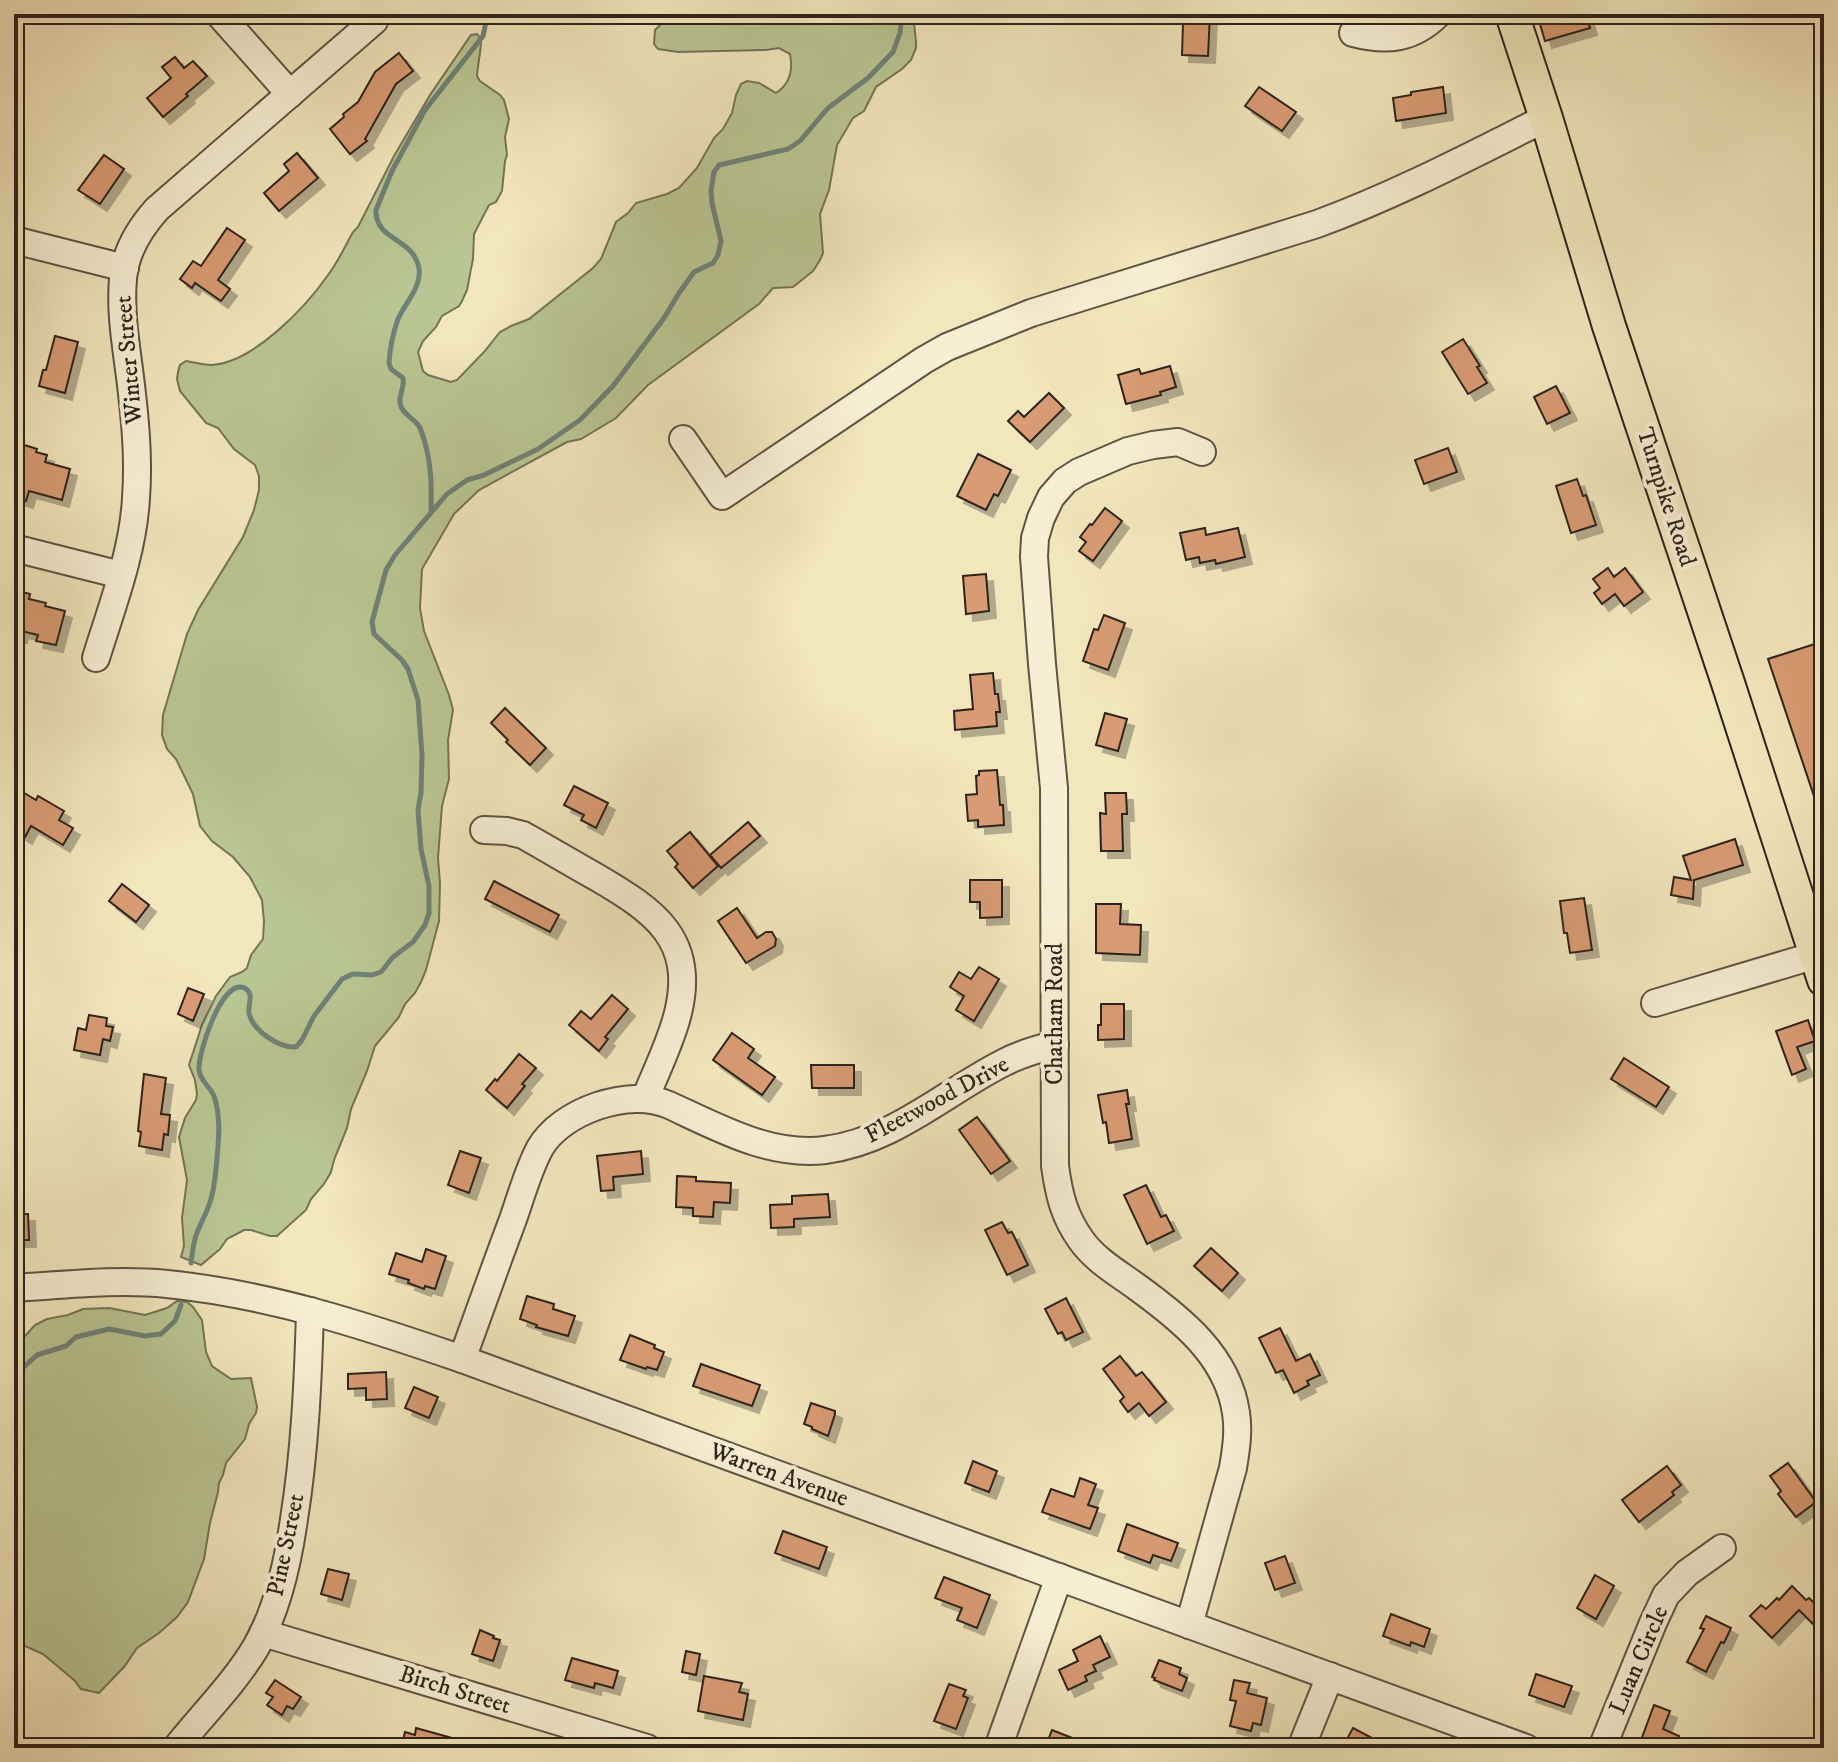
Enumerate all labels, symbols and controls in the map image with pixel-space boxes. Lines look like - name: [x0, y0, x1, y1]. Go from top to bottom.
- street label: Winter Street: [108, 294, 150, 427]
- street label: Turnpike Road: [1629, 424, 1703, 570]
- street label: Chatham Road: [1040, 943, 1070, 1085]
- street label: Fleetwood Drive: [860, 1049, 1014, 1150]
- street label: Warren Avenue: [705, 1436, 853, 1514]
- street label: Pine Street: [260, 1491, 312, 1599]
- street label: Luan Circle: [1603, 1601, 1675, 1719]
- street label: Birch Street: [396, 1659, 515, 1721]

